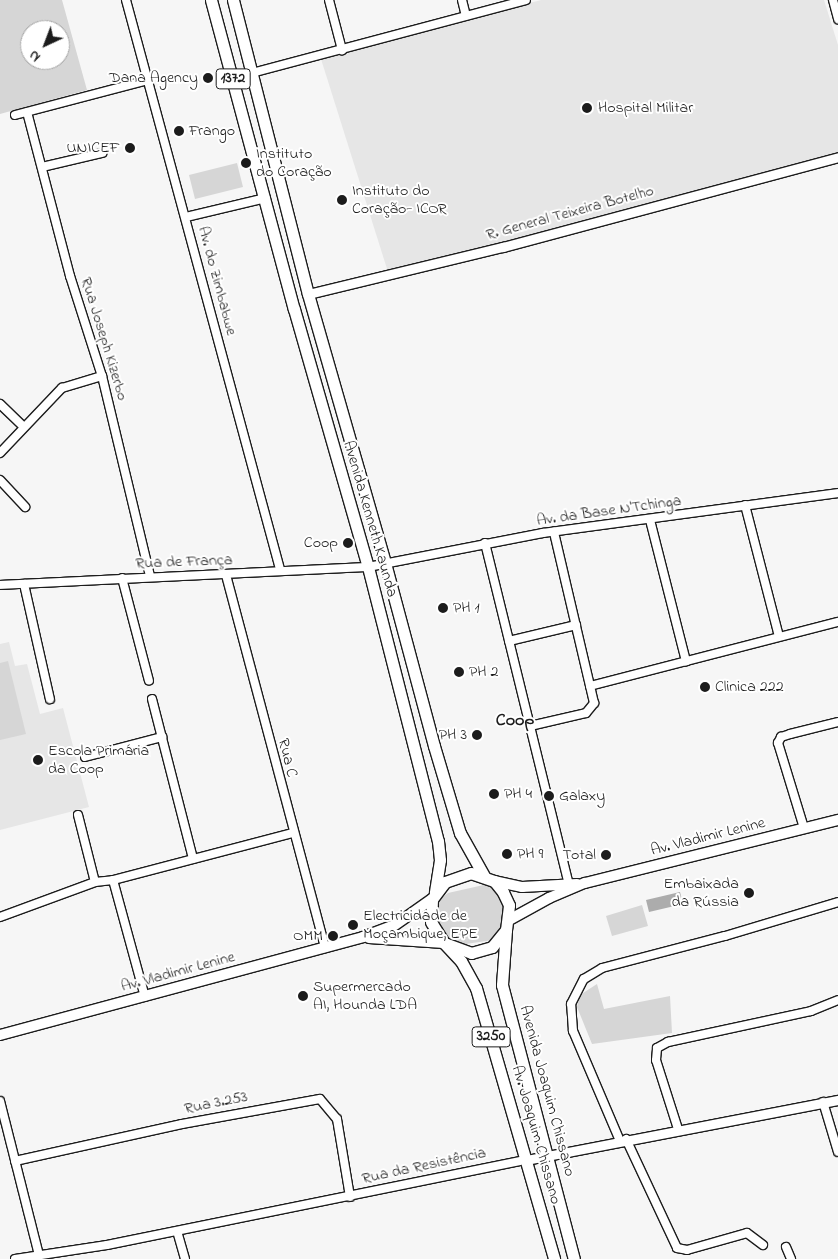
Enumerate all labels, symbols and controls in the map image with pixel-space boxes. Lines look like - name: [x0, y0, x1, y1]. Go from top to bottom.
- north arrow: [20, 20, 70, 70]
- text: N: [24, 45, 46, 67]
- road number: 1372: [216, 66, 250, 92]
- place label: Dana Agency: [109, 68, 198, 88]
- marker: Dana Agency: [202, 72, 214, 84]
- place label: Hospital Militar: [598, 98, 693, 118]
- marker: Hospital Militar: [580, 101, 594, 115]
- place label: Frango: [189, 121, 235, 141]
- marker: Frango: [173, 125, 185, 137]
- place label: UNICEF: [66, 138, 120, 158]
- marker: UNICEF: [124, 142, 136, 154]
- place label: Instituto do Coração: [256, 144, 332, 182]
- marker: Instituto do Coração: [240, 157, 252, 169]
- place label: Instituto do Coração- ICOR: [352, 181, 447, 219]
- street label: R. General Teixeira Botelho: [484, 181, 656, 245]
- marker: Instituto do Coração- ICOR: [336, 194, 348, 206]
- street label: Av. do Zimbabwe: [193, 224, 241, 338]
- street label: Rua Joseph Kizerbo: [76, 275, 132, 403]
- street label: Avenida Kenneth Kaunda: [338, 439, 402, 599]
- street label: Av. da Base N'Tchinga: [535, 491, 683, 531]
- place label: Coop: [304, 533, 338, 553]
- marker: Coop: [342, 537, 354, 549]
- street label: Rua de França: [135, 551, 233, 573]
- place label: PH 1: [453, 598, 480, 618]
- marker: PH 1: [437, 602, 449, 614]
- place label: PH 2: [469, 662, 499, 682]
- marker: PH 2: [453, 666, 465, 678]
- place label: Clinica 222: [715, 677, 784, 697]
- marker: Clinica 222: [699, 681, 711, 693]
- district label: Coop: [496, 710, 534, 732]
- place label: PH 3: [439, 725, 467, 745]
- marker: PH 3: [471, 729, 483, 741]
- street label: Rua C: [273, 737, 301, 779]
- place label: Escola Primária da Coop: [48, 741, 149, 779]
- marker: Escola Primária da Coop: [32, 754, 44, 766]
- place label: PH 4: [504, 784, 532, 804]
- place label: Galaxy: [559, 786, 605, 806]
- marker: PH 4: [488, 788, 500, 800]
- marker: Galaxy: [543, 790, 555, 802]
- street label: Av. Vladimir Lenine: [649, 814, 767, 860]
- place label: PH 9: [517, 844, 543, 864]
- place label: Total: [562, 845, 596, 865]
- marker: PH 9: [501, 848, 513, 860]
- marker: Total: [600, 849, 612, 861]
- place label: Embaixada da Rússia: [663, 874, 739, 912]
- marker: Embaixada da Rússia: [743, 887, 755, 899]
- place label: Electricidade de Moçambique, EPE: [363, 906, 478, 944]
- marker: Electricidade de Moçambique, EPE: [347, 919, 359, 931]
- place label: OMM: [293, 926, 323, 946]
- marker: OMM: [327, 930, 339, 942]
- street label: Av. Vladimir Lenine: [119, 948, 237, 996]
- place label: Supermercado AI, Hounda LDA: [313, 977, 417, 1015]
- marker: Supermercado AI, Hounda LDA: [297, 990, 309, 1002]
- street label: Avenida Joaquim Chissano: [515, 1003, 579, 1179]
- road number: 3250: [471, 1024, 511, 1050]
- street label: Av. Joaquim Chissano: [507, 1063, 565, 1207]
- street label: Rua 3.253: [183, 1087, 249, 1119]
- street label: Rua da Resistência: [360, 1143, 488, 1189]

